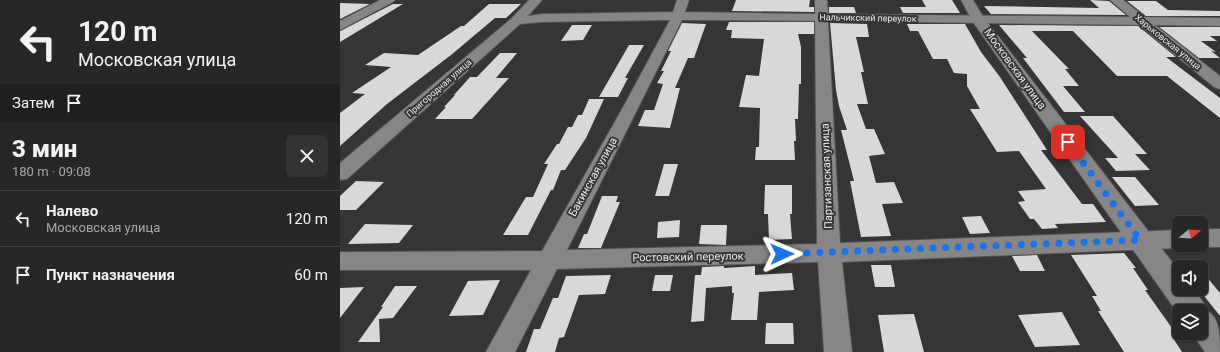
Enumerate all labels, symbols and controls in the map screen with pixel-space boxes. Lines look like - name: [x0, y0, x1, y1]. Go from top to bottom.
- street label: Нальчикский переулок: [819, 12, 917, 24]
- street label: Харьковская улица: [1133, 12, 1203, 72]
- text: 120 m: [78, 15, 157, 48]
- icon: left: [12, 16, 64, 68]
- street label: Московская улица: [981, 26, 1049, 112]
- text: Московская улица: [78, 49, 236, 70]
- street label: Пригородная улица: [404, 57, 474, 119]
- icon: arrive: [63, 92, 85, 114]
- text: Затем: [12, 94, 55, 112]
- street label: Партизанская улица: [819, 123, 835, 229]
- pin: [1051, 125, 1085, 159]
- icon: arrive: [1057, 131, 1079, 153]
- text: 3 мин: [12, 135, 77, 163]
- button: close: [286, 135, 328, 177]
- street label: Бакинская улица: [566, 135, 620, 219]
- text: 180 m · 09:08: [12, 164, 91, 179]
- text: Налево: [46, 202, 98, 220]
- icon: left: [12, 208, 34, 230]
- text: 120 m: [286, 210, 328, 228]
- north arrow: [1172, 216, 1208, 252]
- map controls: [1172, 216, 1208, 340]
- text: Московская улица: [46, 220, 160, 235]
- position arrow: [761, 233, 803, 275]
- street label: Ростовский переулок: [632, 250, 744, 264]
- button: sound: [1172, 260, 1208, 296]
- icon: arrive: [12, 264, 34, 286]
- text: Пункт назначения: [46, 266, 175, 284]
- text: 60 m: [294, 266, 328, 284]
- button: layers: [1172, 304, 1208, 340]

